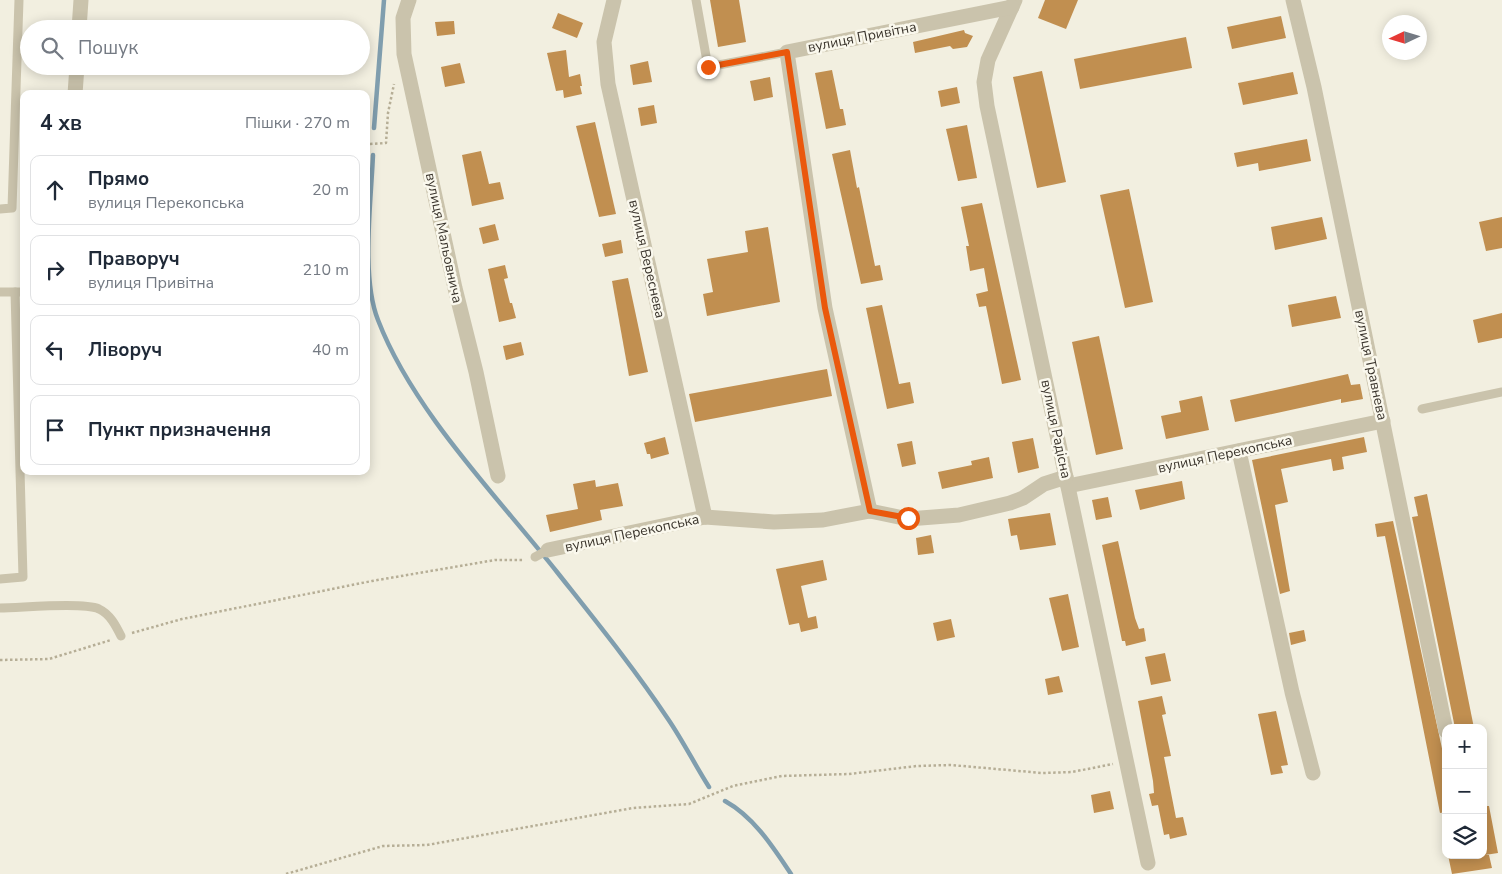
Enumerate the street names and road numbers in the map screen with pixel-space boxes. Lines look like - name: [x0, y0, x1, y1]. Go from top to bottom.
- street label: вулиця Привітна: [806, 17, 918, 57]
- street label: вулиця Мальовнича: [421, 171, 467, 305]
- street label: вулиця Вереснева: [624, 198, 670, 320]
- street label: вулиця Травнева: [1350, 308, 1392, 422]
- street label: вулиця Радісна: [1036, 378, 1076, 480]
- street label: вулиця Перекопська: [1156, 430, 1294, 478]
- street label: вулиця Перекопська: [563, 509, 701, 557]

